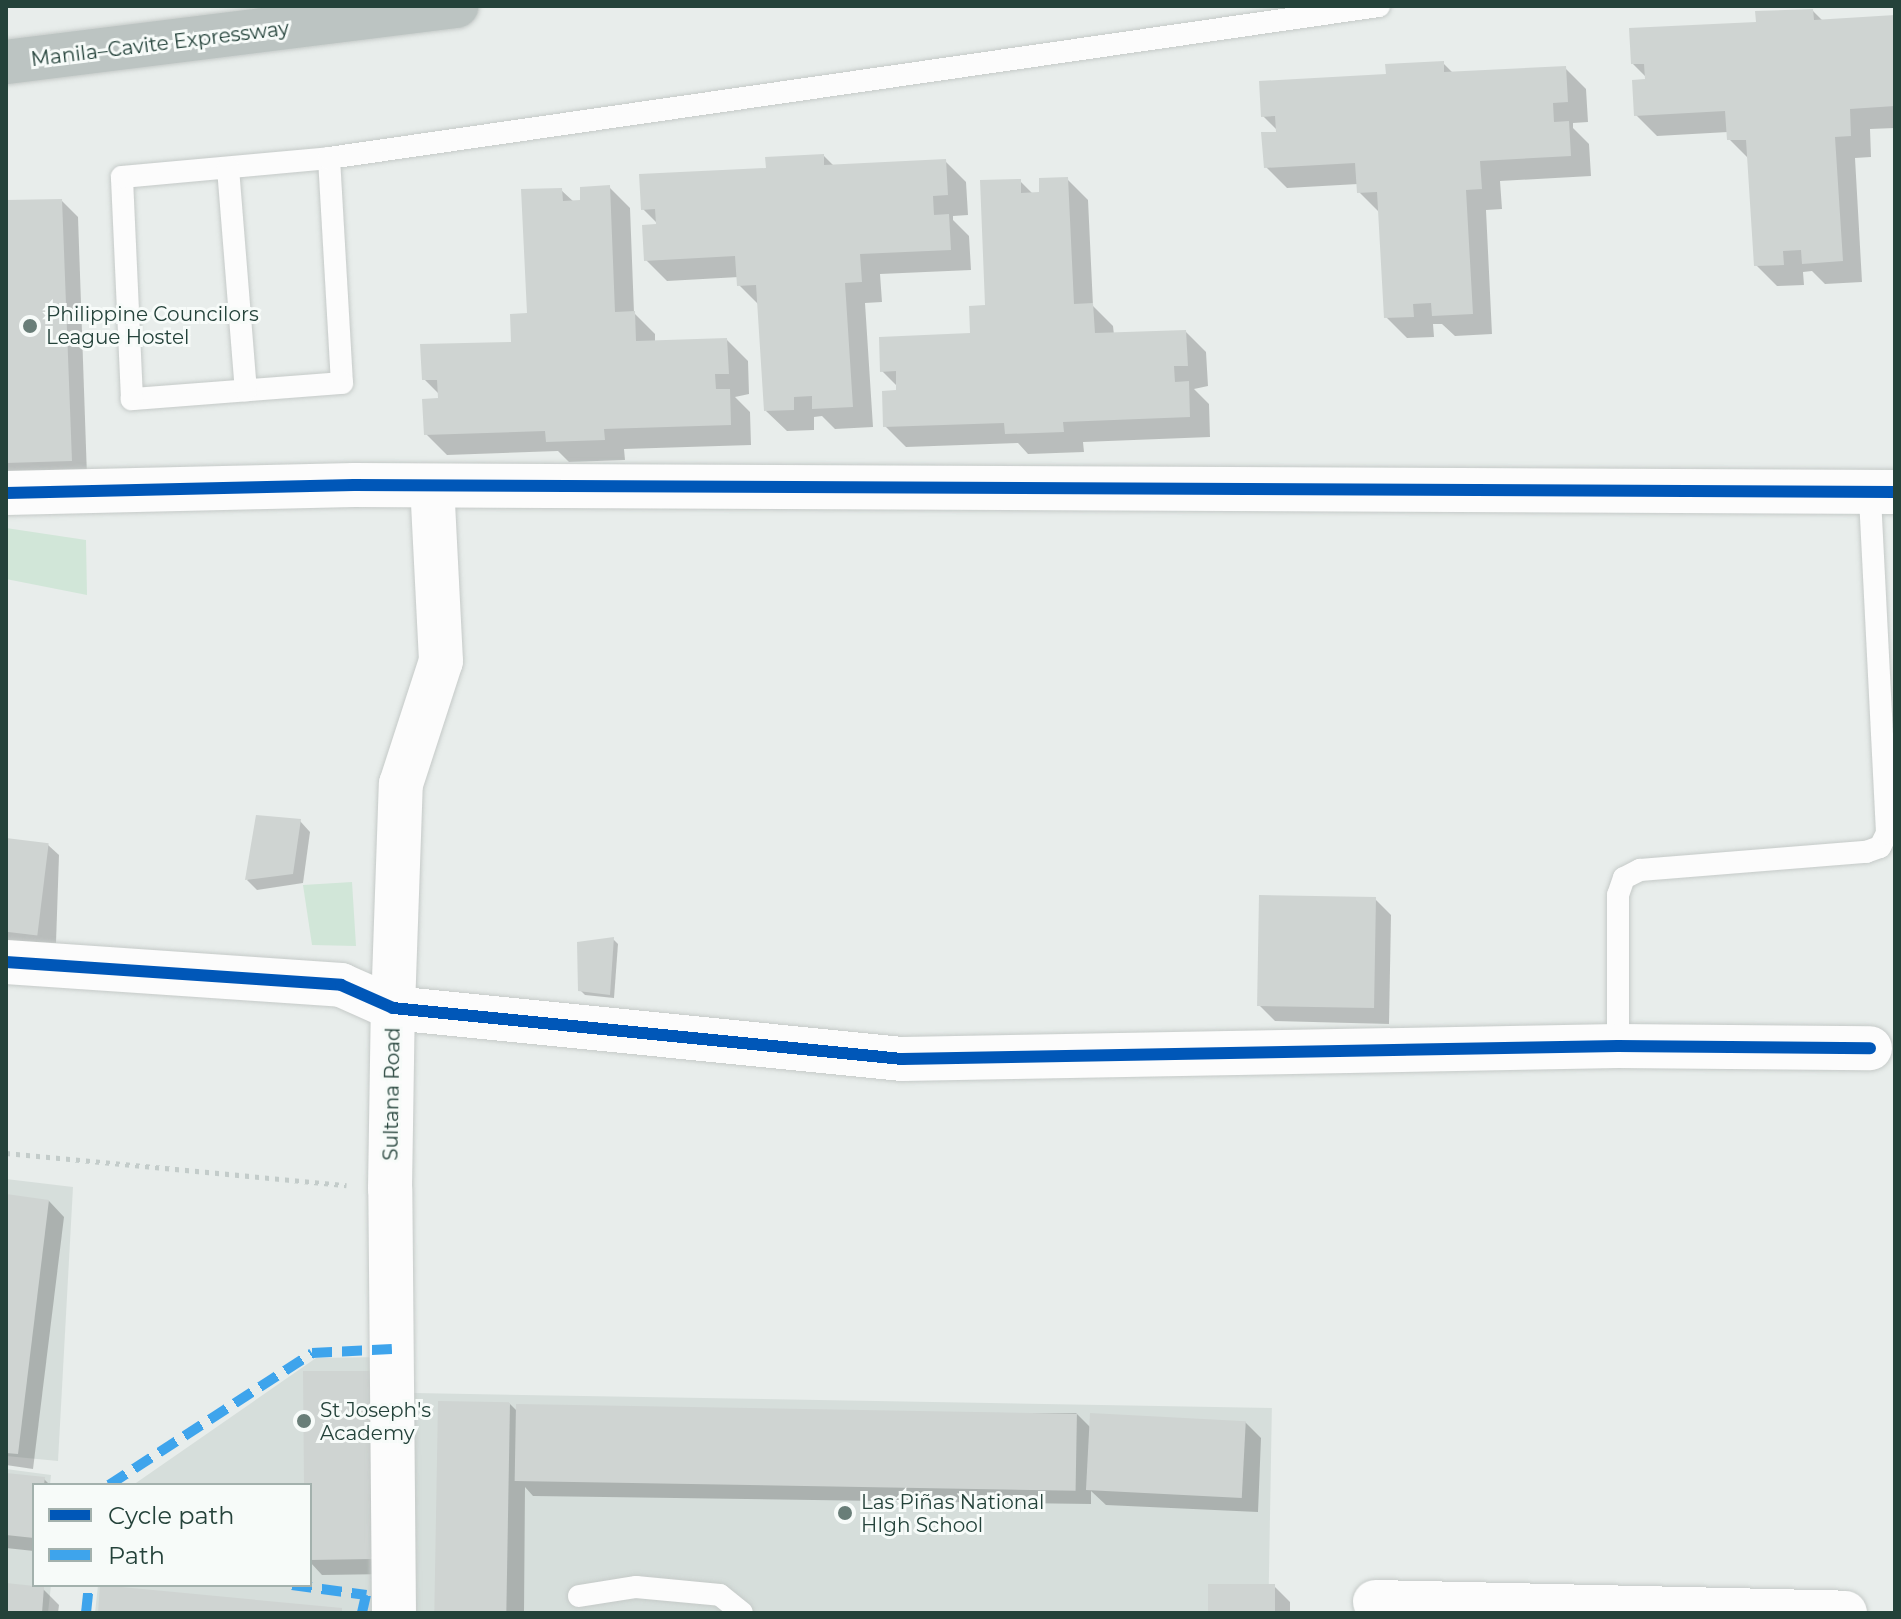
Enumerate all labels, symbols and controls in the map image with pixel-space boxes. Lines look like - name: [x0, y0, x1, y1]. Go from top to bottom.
- street label: Manila–Cavite Expressway: [30, 16, 290, 72]
- place label: Philippine Councilors League Hostel: [46, 302, 259, 349]
- marker: Philippine Councilors League Hostel: [21, 317, 39, 335]
- street label: Sultana Road: [379, 1027, 405, 1161]
- place label: St Joseph's Academy: [320, 1398, 431, 1445]
- marker: St Joseph's Academy: [295, 1412, 313, 1430]
- legend: [32, 1483, 312, 1587]
- place label: Las Piñas National HIgh School: [861, 1490, 1044, 1537]
- text: Cycle path: [108, 1501, 235, 1530]
- marker: Las Piñas National HIgh School: [836, 1504, 854, 1522]
- text: Path: [108, 1541, 165, 1570]

